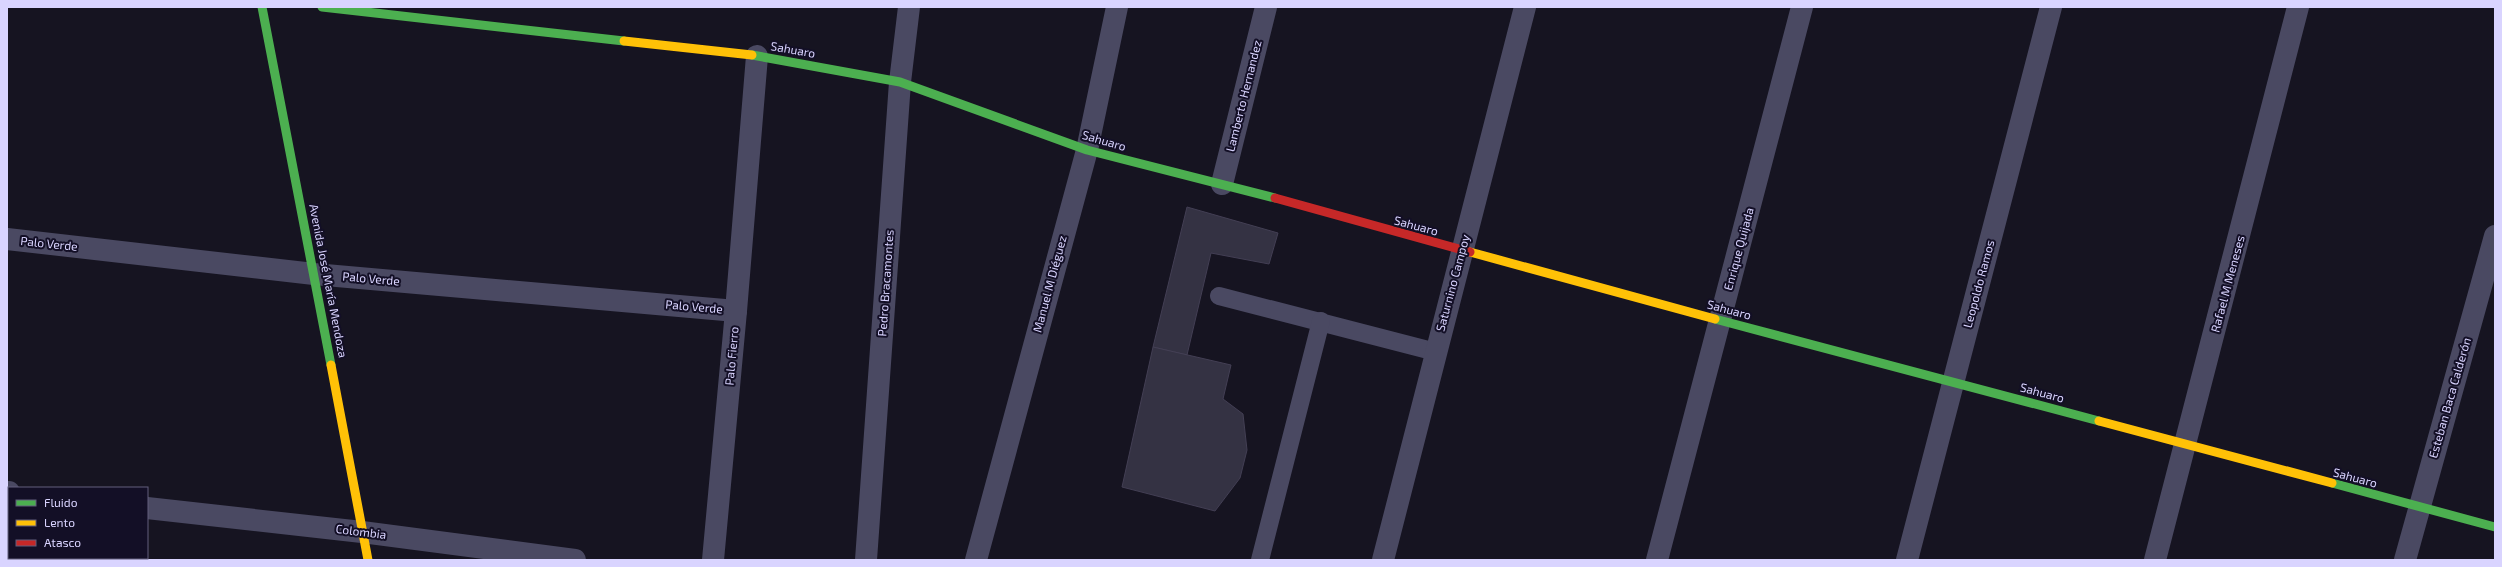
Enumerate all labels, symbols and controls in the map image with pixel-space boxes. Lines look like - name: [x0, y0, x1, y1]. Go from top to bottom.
- street label: Sahuaro: [770, 38, 817, 60]
- street label: Lamberto Hernandez: [1222, 38, 1264, 153]
- street label: Sahuaro: [1081, 127, 1128, 153]
- street label: Avenida José María Mendoza: [307, 203, 351, 359]
- street label: Enrique Quijada: [1720, 206, 1757, 292]
- street label: Sahuaro: [1393, 212, 1440, 238]
- street label: Pedro Bracamontes: [874, 229, 896, 337]
- street label: Saturnino Campoy: [1432, 232, 1472, 333]
- street label: Palo Verde: [20, 233, 79, 253]
- street label: Manuel M Diéguez: [1029, 234, 1069, 334]
- street label: Rafael M Meneses: [2207, 234, 2247, 334]
- street label: Leopoldo Ramos: [1960, 238, 1997, 329]
- street label: Palo Verde: [342, 269, 400, 287]
- street label: Sahuaro: [1706, 296, 1753, 322]
- street label: Palo Verde: [665, 297, 723, 315]
- street label: Palo Fierro: [721, 326, 741, 386]
- street label: Esteban Baca Calderón: [2425, 336, 2473, 460]
- street label: Sahuaro: [2019, 379, 2066, 405]
- street label: Sahuaro: [2332, 464, 2379, 490]
- legend: [8, 487, 148, 559]
- text: Fluido: [44, 495, 78, 509]
- text: Lento: [44, 515, 75, 529]
- street label: Colombia: [335, 521, 387, 541]
- text: Atasco: [44, 535, 81, 549]

